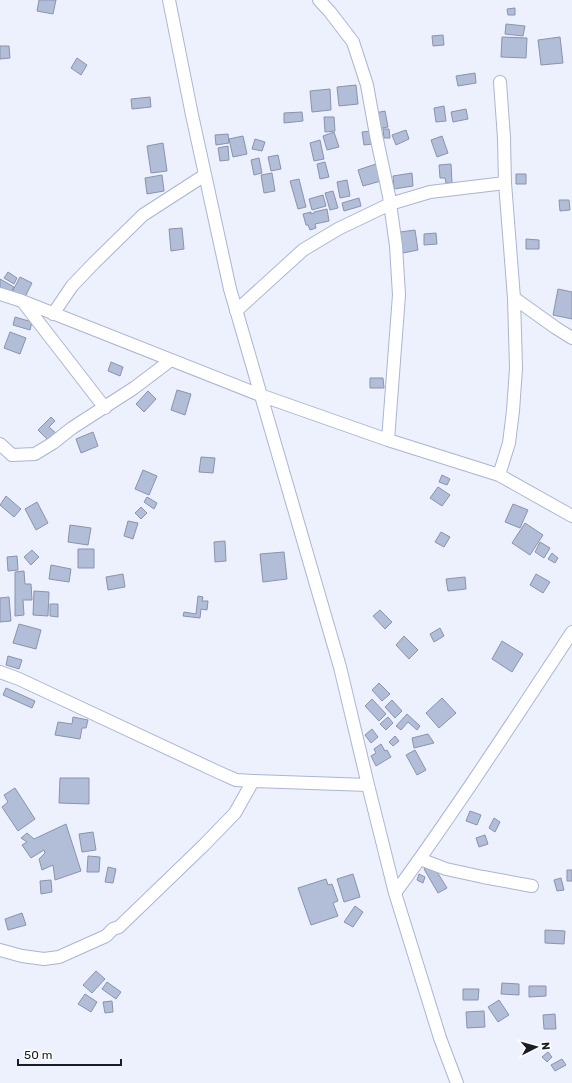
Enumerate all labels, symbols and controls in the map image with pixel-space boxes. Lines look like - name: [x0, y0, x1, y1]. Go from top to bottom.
- north arrow: [516, 1027, 556, 1067]
- scale bar: [18, 1041, 121, 1067]
- text: N: [539, 1041, 552, 1051]
- text: 50 m: [24, 1048, 52, 1062]

